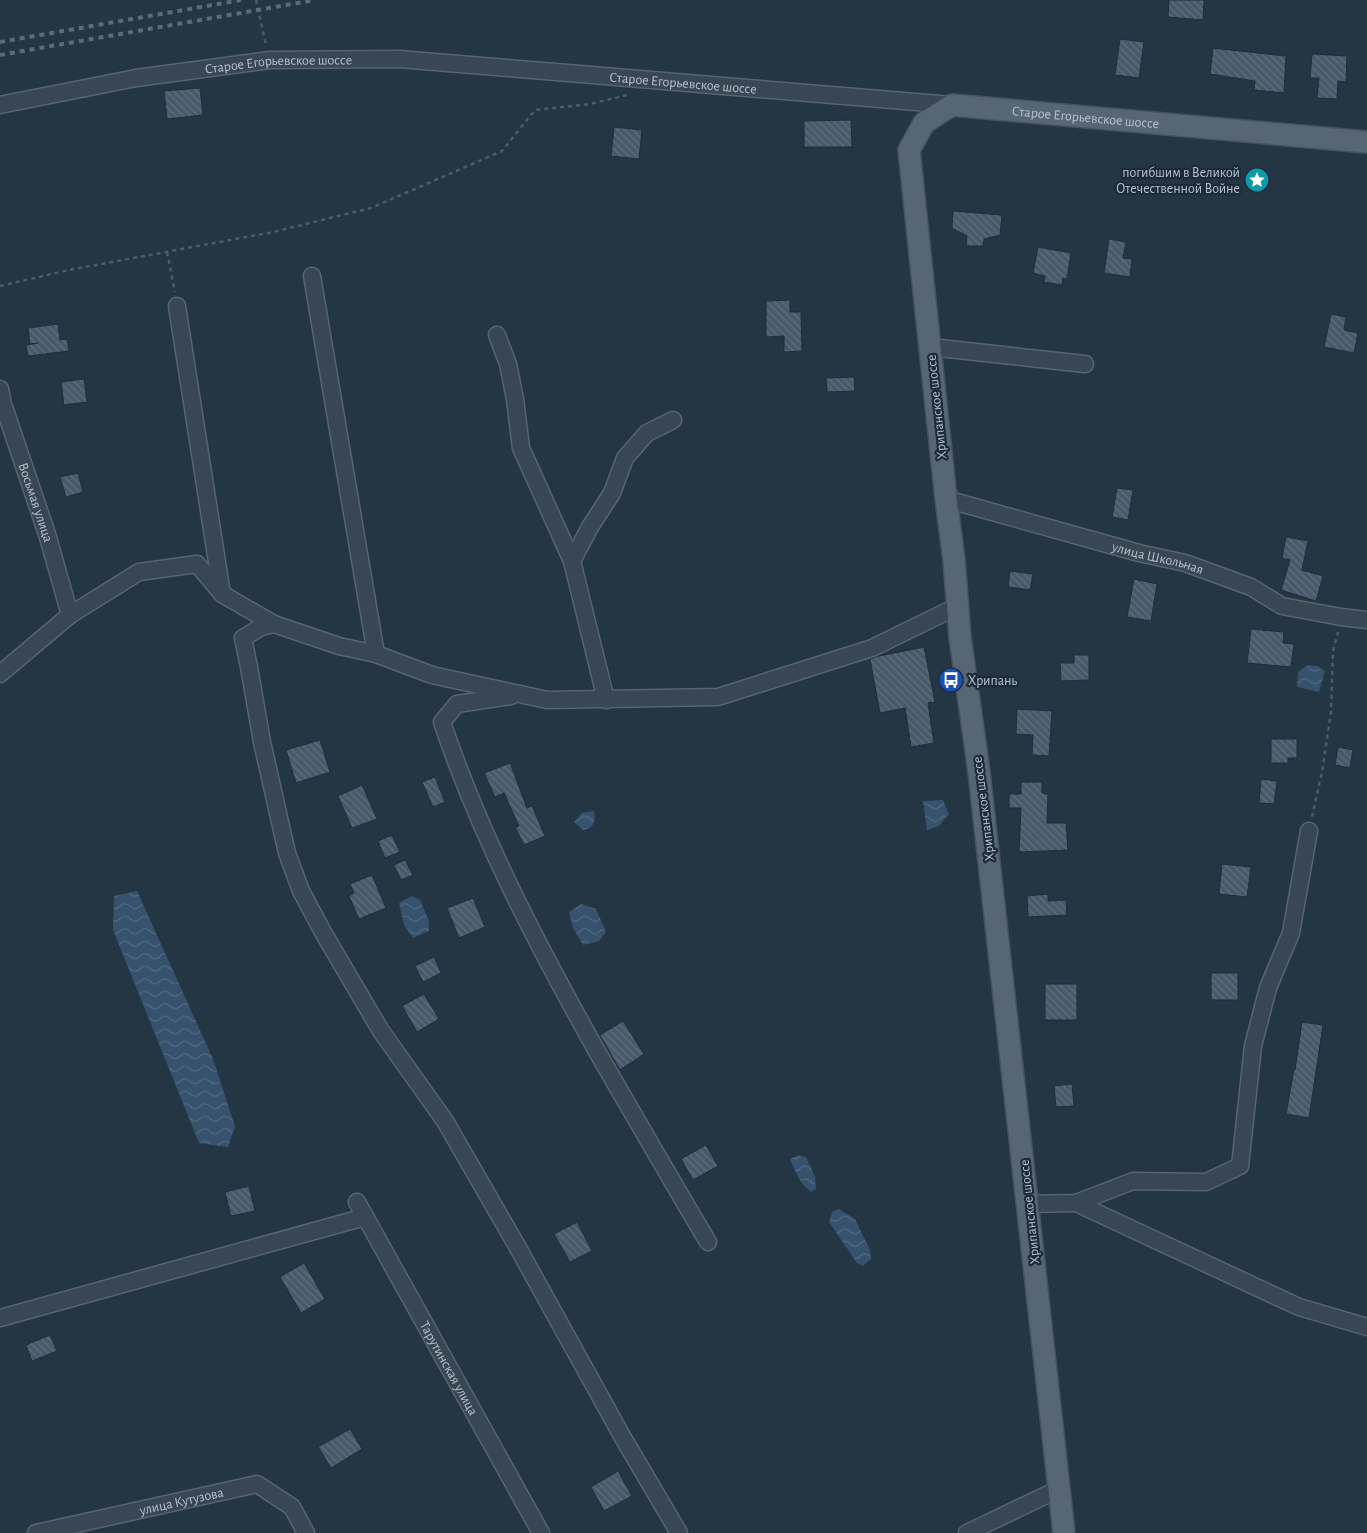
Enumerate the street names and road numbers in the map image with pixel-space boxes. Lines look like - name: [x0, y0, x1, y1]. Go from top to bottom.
- street label: Старое Егорьевское шоссе: [204, 53, 352, 77]
- street label: Старое Егорьевское шоссе: [609, 71, 757, 97]
- street label: Старое Егорьевское шоссе: [1011, 104, 1160, 131]
- street label: Хрипанское шоссе: [925, 354, 949, 460]
- street label: Восьмая улица: [15, 461, 55, 544]
- street label: улица Школьная: [1110, 540, 1205, 577]
- street label: Хрипанское шоссе: [971, 756, 997, 862]
- street label: Хрипанское шоссе: [1018, 1159, 1042, 1265]
- street label: Тарутинская улица: [417, 1319, 480, 1418]
- street label: улица Кутузова: [137, 1485, 226, 1518]

